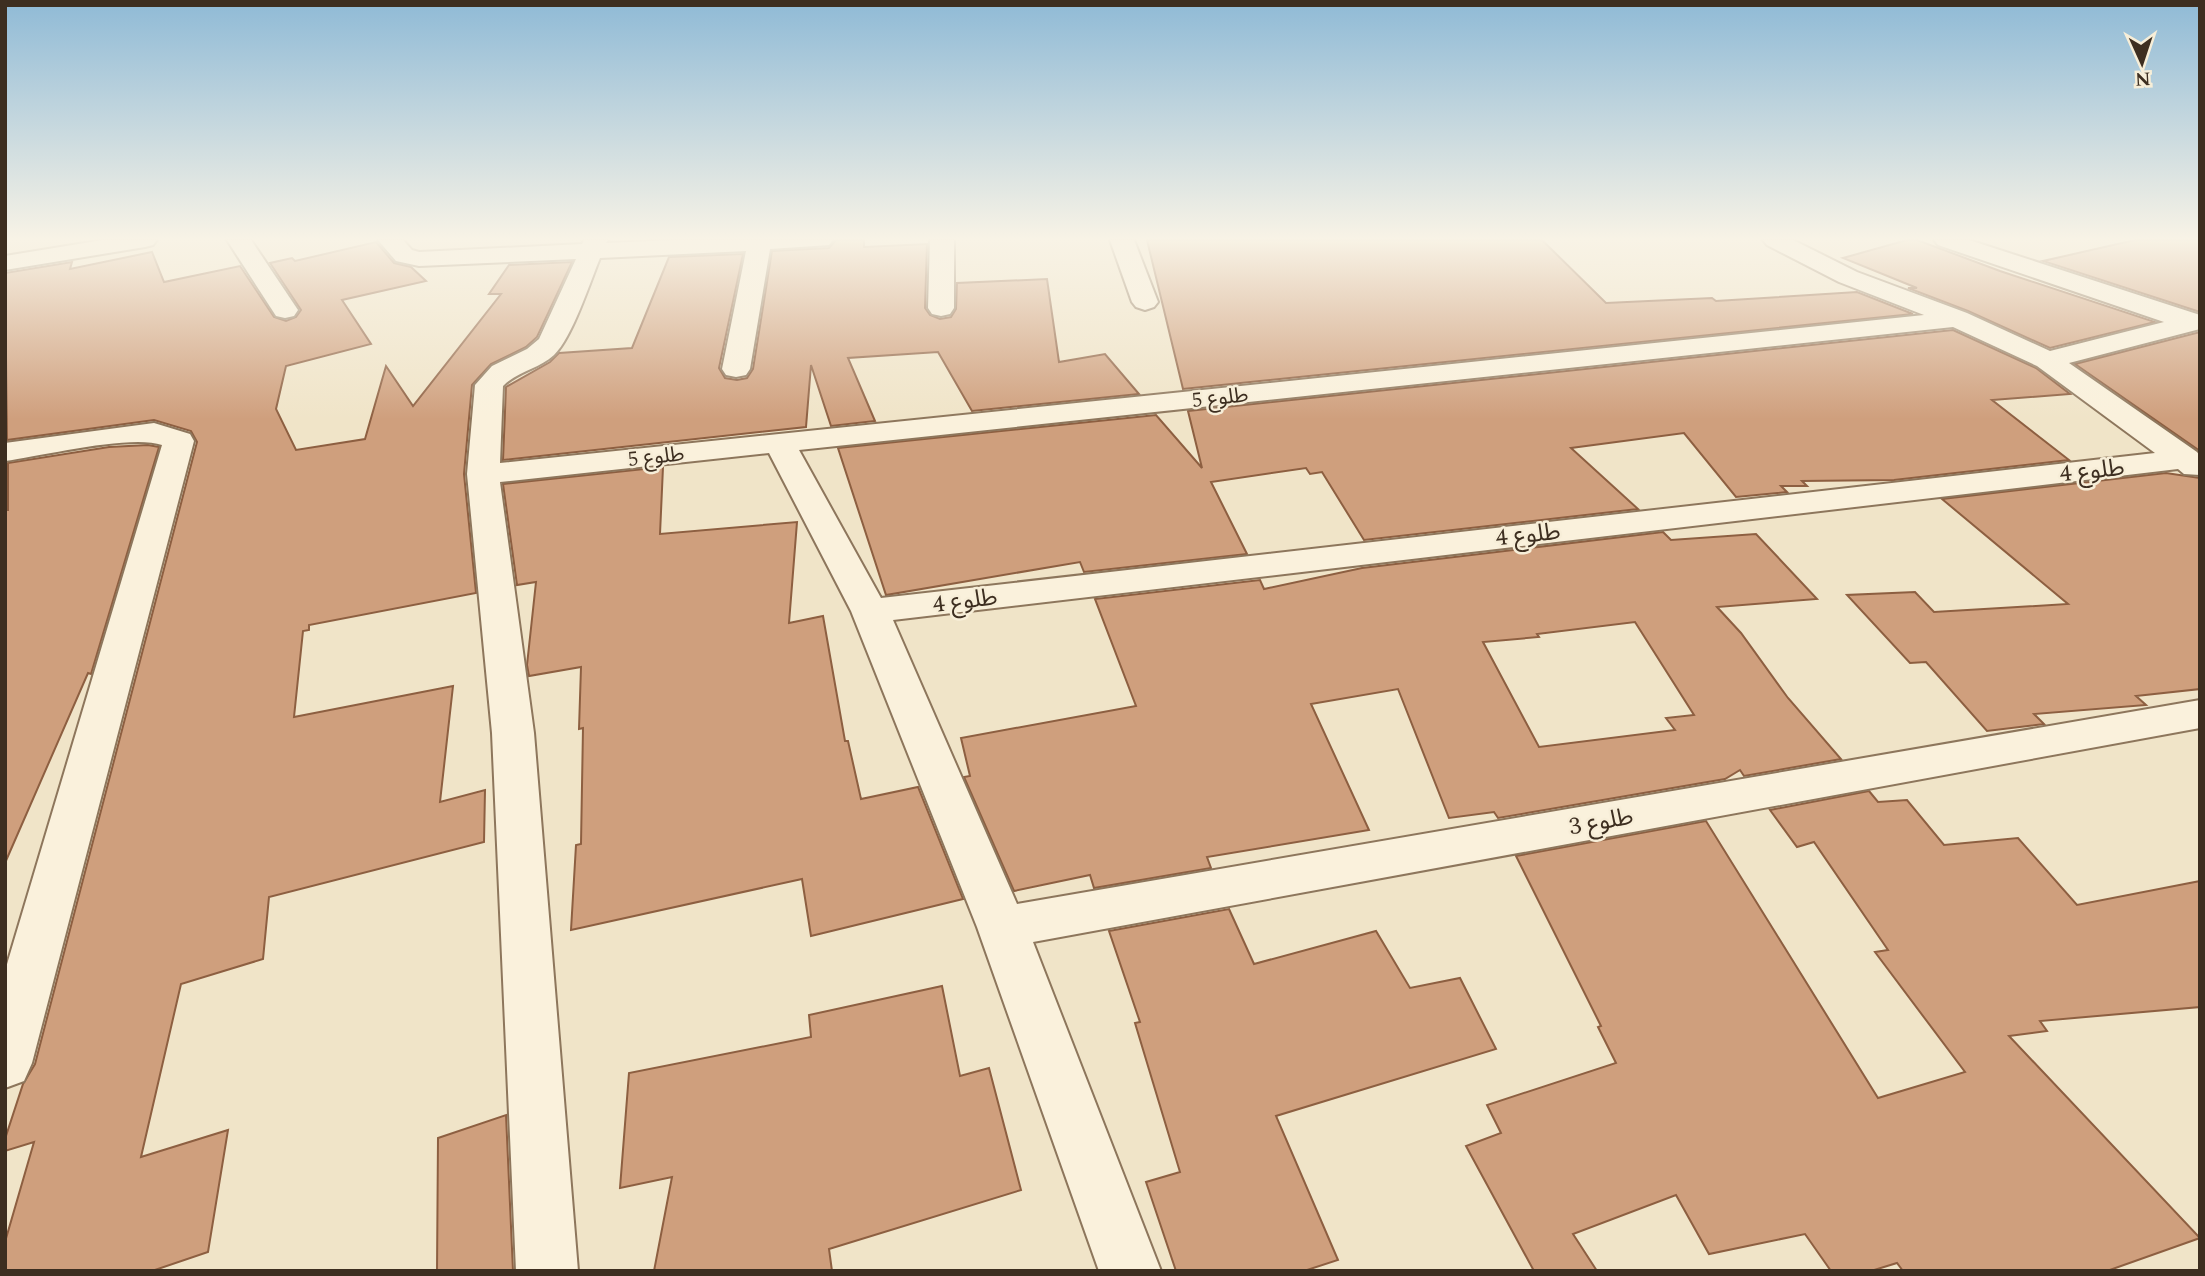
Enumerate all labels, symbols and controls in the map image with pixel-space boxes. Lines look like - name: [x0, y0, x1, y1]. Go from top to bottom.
- north arrow: [2107, 28, 2177, 98]
- text: N: [2134, 64, 2151, 93]
- street label: طلوع 5: [1190, 379, 1250, 417]
- street label: طلوع 5: [626, 438, 686, 476]
- street label: طلوع 4: [2058, 450, 2126, 492]
- street label: طلوع 4: [1494, 514, 1562, 556]
- street label: طلوع 4: [931, 579, 1000, 623]
- street label: طلوع 3: [1566, 799, 1636, 845]

